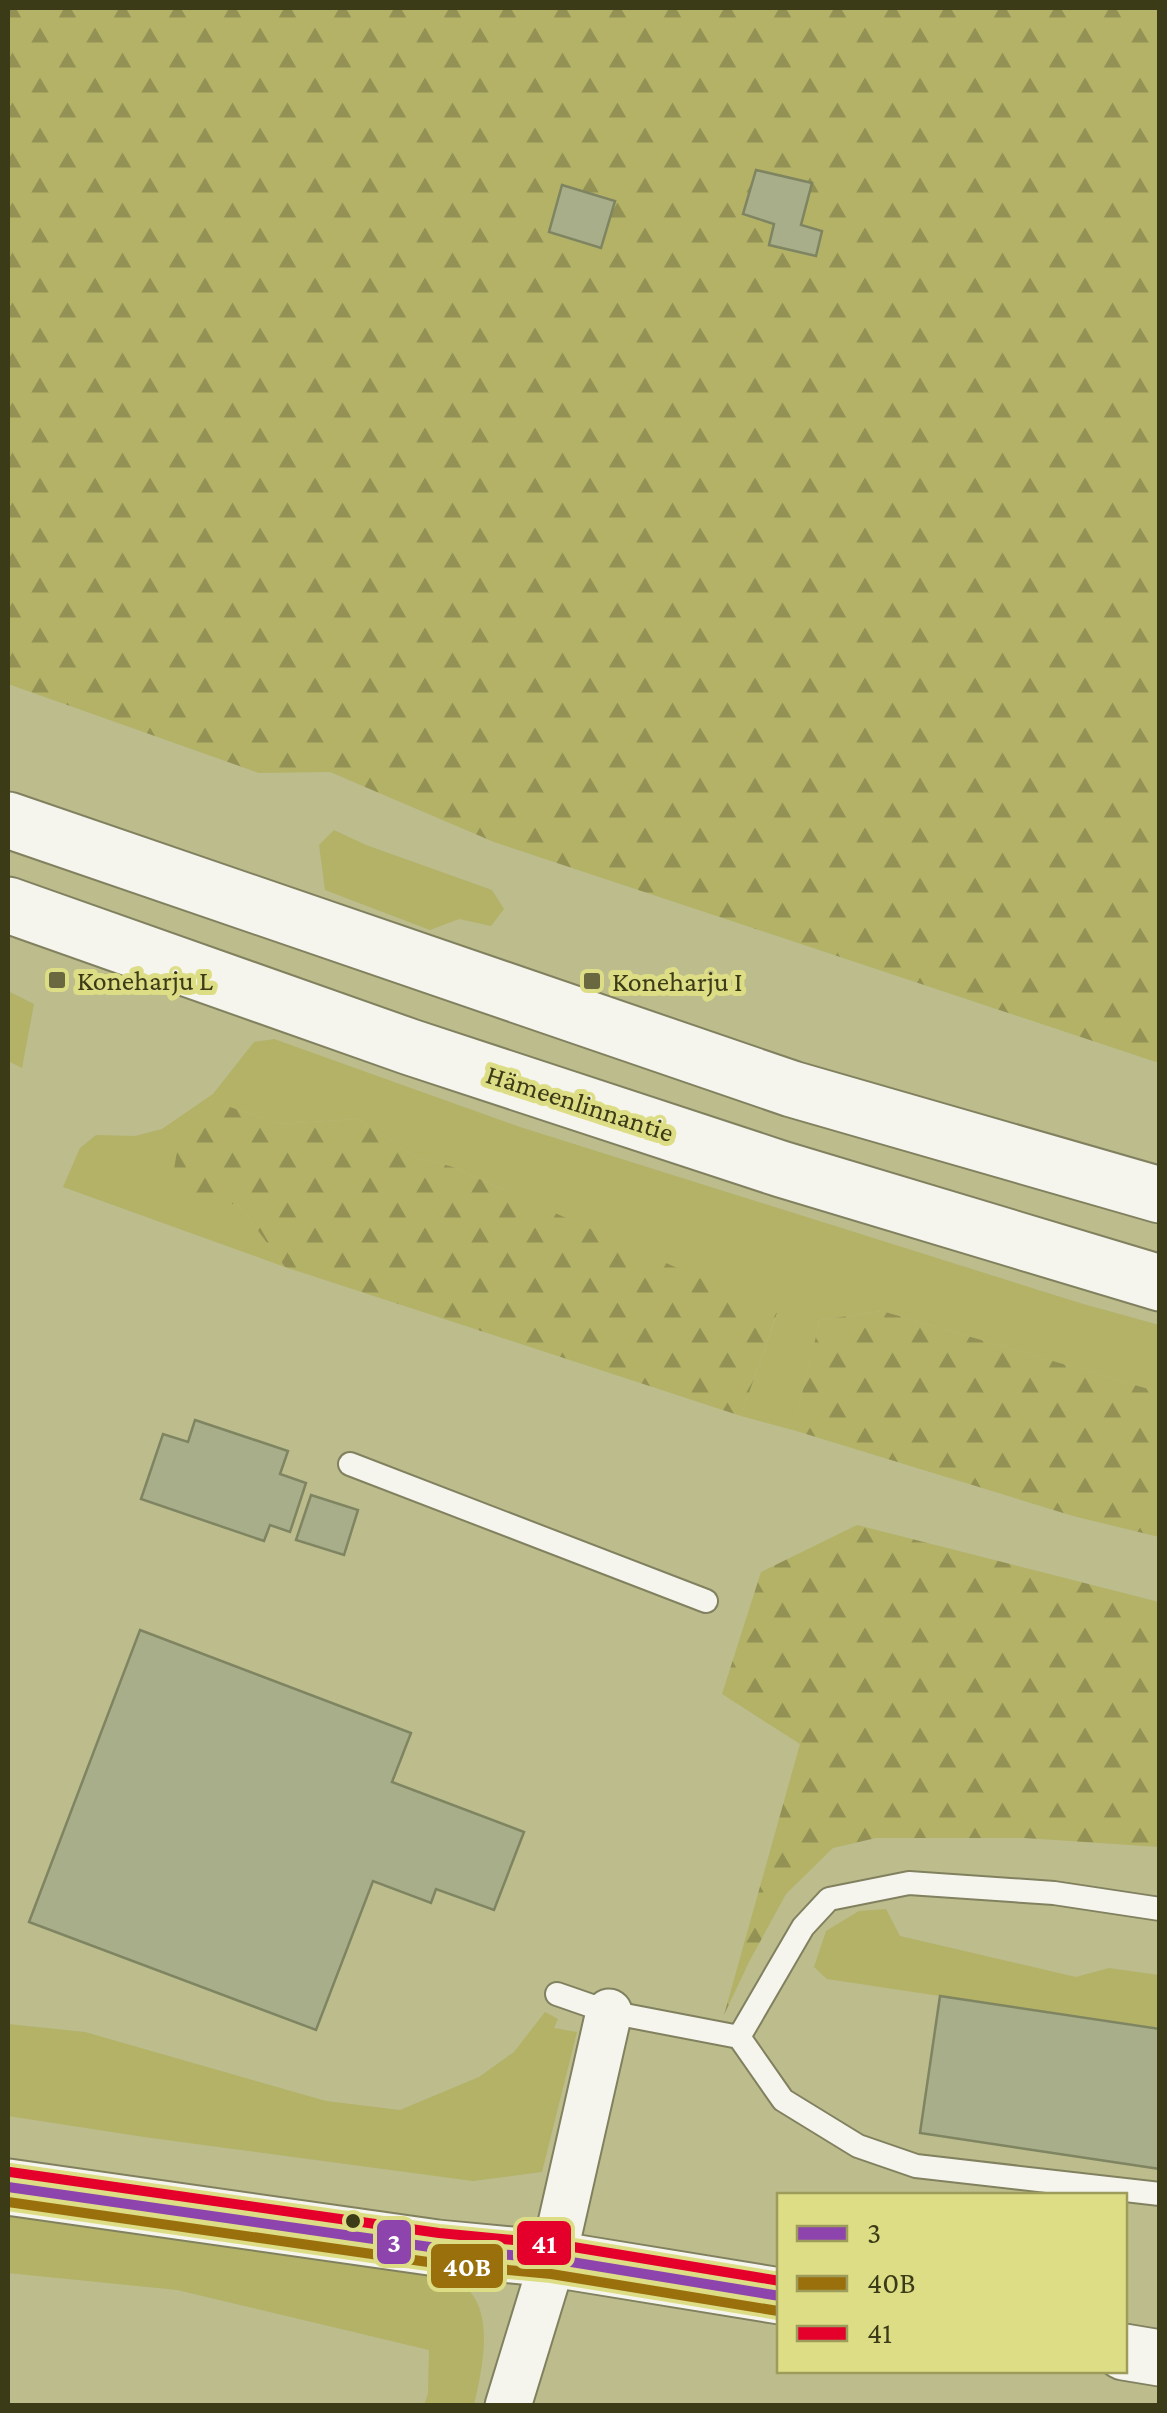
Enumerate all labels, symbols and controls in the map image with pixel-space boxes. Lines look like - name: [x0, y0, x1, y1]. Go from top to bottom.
- place label: Koneharju L: [77, 965, 213, 996]
- place label: Koneharju I: [612, 966, 742, 997]
- marker: Koneharju L: [46, 969, 68, 991]
- marker: Koneharju I: [581, 970, 603, 992]
- street label: Hämeenlinnantie: [482, 1058, 678, 1148]
- legend: [777, 2193, 1127, 2373]
- unlabelled marker: [343, 2211, 363, 2231]
- text: 3: [867, 2216, 881, 2249]
- line badge: 3: [375, 2218, 413, 2266]
- line badge: 41: [515, 2219, 573, 2267]
- text: 3: [387, 2227, 401, 2258]
- text: 41: [531, 2228, 557, 2259]
- line badge: 40B: [429, 2242, 505, 2290]
- text: 40B: [443, 2251, 491, 2282]
- text: 40B: [867, 2266, 916, 2299]
- text: 41: [867, 2316, 892, 2349]

